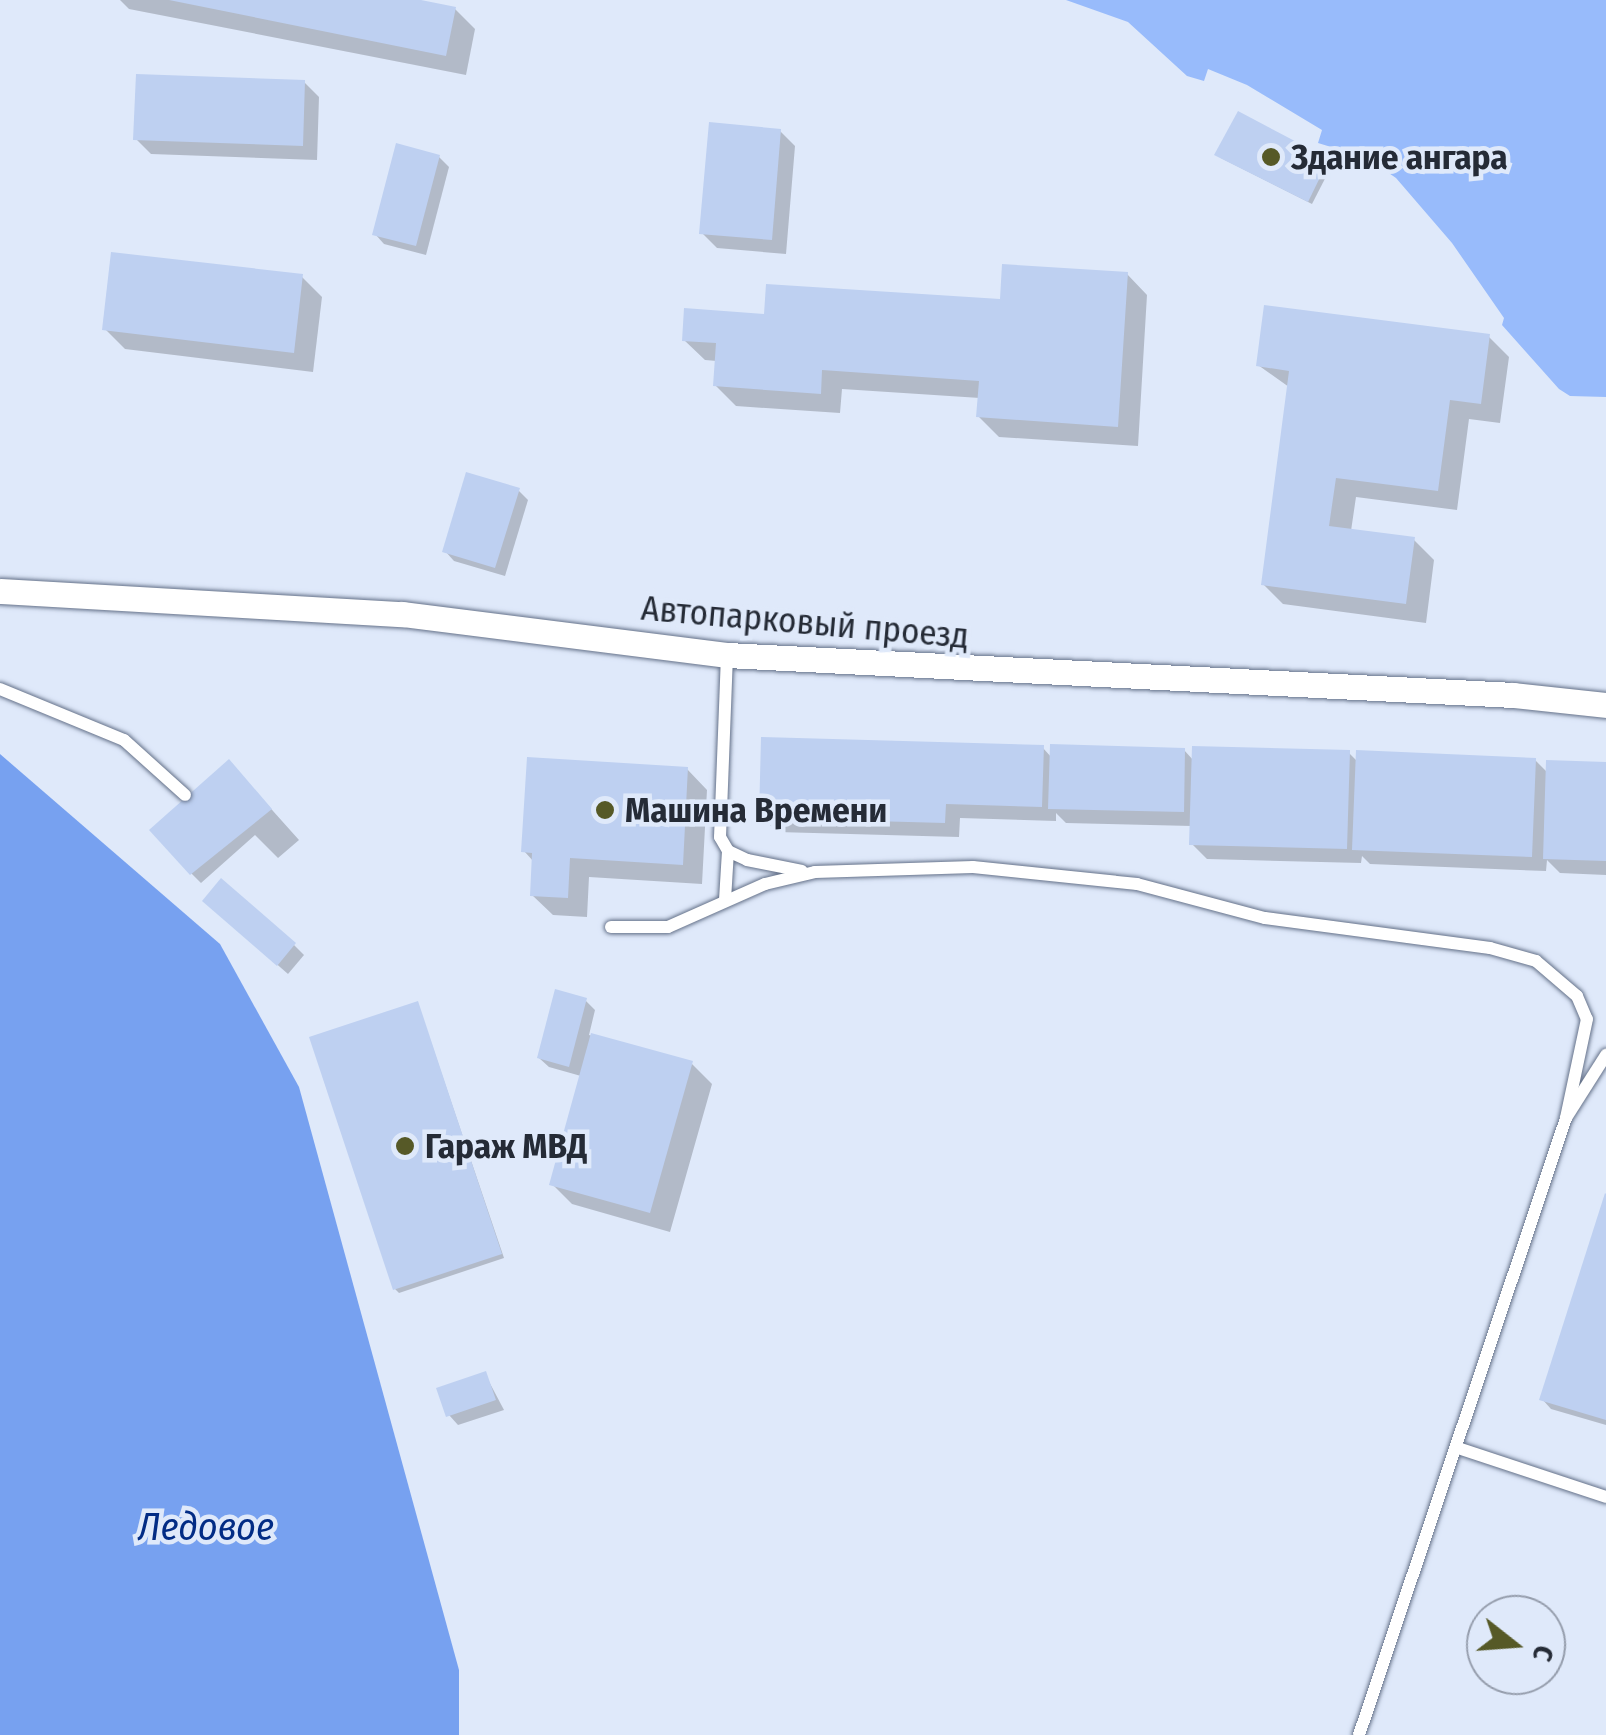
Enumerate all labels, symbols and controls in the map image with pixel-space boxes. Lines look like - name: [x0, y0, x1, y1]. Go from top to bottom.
- place label: Здание ангара: [1291, 136, 1508, 178]
- marker: Здание ангара: [1260, 146, 1282, 168]
- street label: Автопарковый проезд: [639, 587, 971, 657]
- place label: Машина Времени: [625, 789, 887, 831]
- marker: Машина Времени: [594, 799, 616, 821]
- place label: Гараж МВД: [425, 1125, 587, 1167]
- marker: Гараж МВД: [394, 1135, 416, 1157]
- water label: Ледовое: [138, 1505, 274, 1551]
- north arrow: [1466, 1595, 1566, 1695]
- text: С: [1525, 1641, 1561, 1665]

